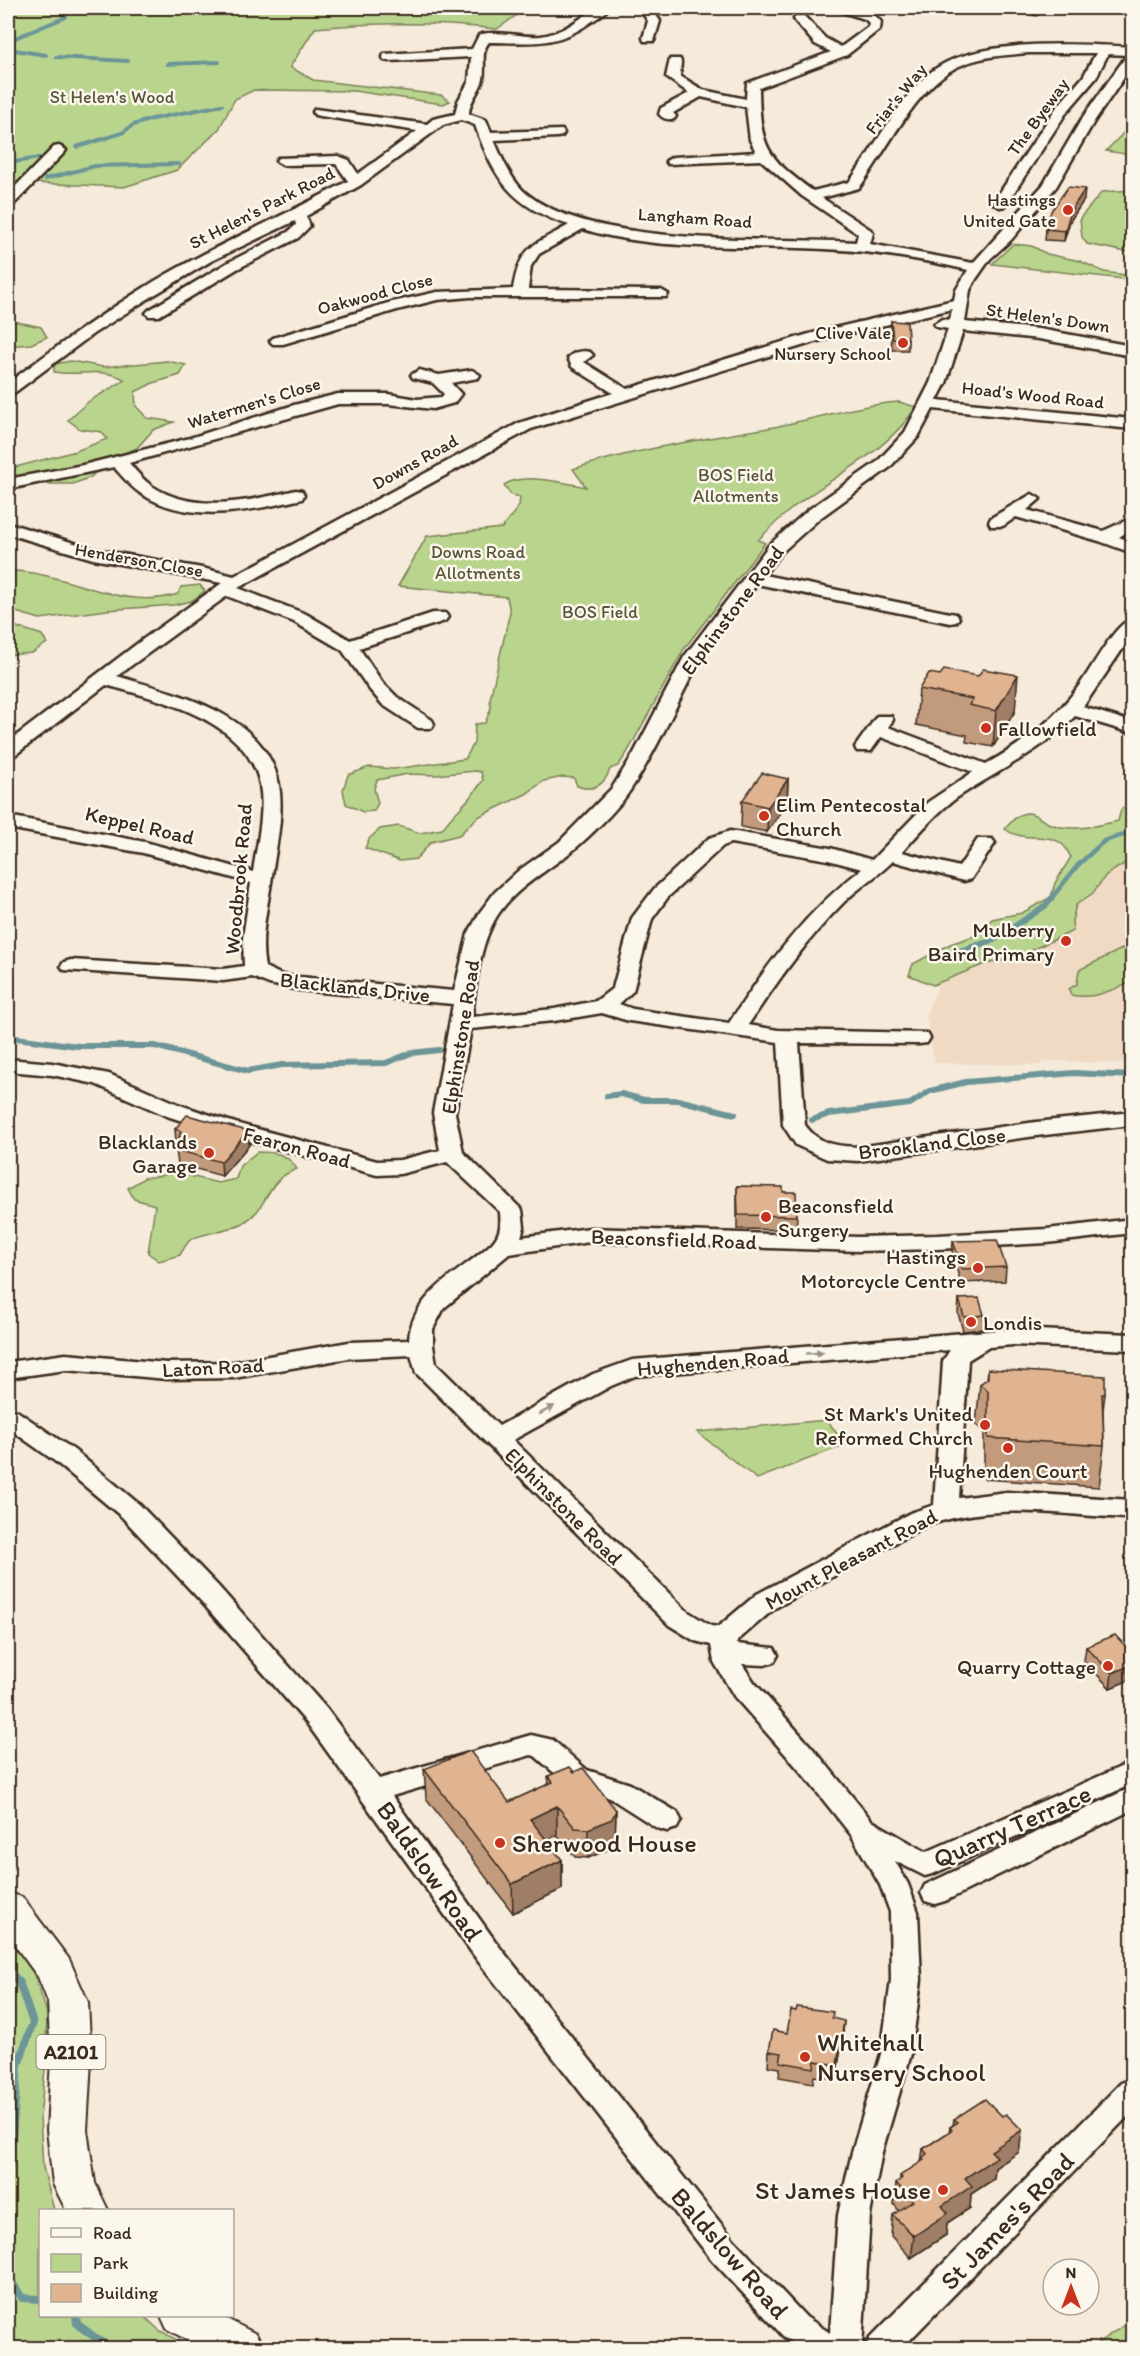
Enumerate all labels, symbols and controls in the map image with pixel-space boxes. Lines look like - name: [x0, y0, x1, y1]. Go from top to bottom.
- street label: Friar's Way: [861, 59, 932, 139]
- street label: The Byeway: [1002, 73, 1074, 160]
- park label: St Helen's Wood: [50, 86, 175, 108]
- street label: St Helen's Park Road: [186, 162, 338, 254]
- place label: Hastings United Gate: [963, 189, 1056, 232]
- street label: Langham Road: [637, 203, 753, 233]
- marker: Hastings United Gate: [1061, 203, 1075, 217]
- street label: Oakwood Close: [315, 268, 435, 320]
- street label: St Helen's Down: [985, 298, 1111, 338]
- place label: Clive Vale Nursery School: [774, 322, 891, 365]
- marker: Clive Vale Nursery School: [896, 336, 910, 350]
- street label: Watermen's Close: [185, 372, 323, 434]
- street label: Hoad's Wood Road: [961, 377, 1105, 413]
- street label: Downs Road: [368, 429, 462, 495]
- park label: BOS Field Allotments: [693, 464, 779, 507]
- street label: Henderson Close: [73, 538, 205, 582]
- street label: Elphinstone Road: [675, 540, 789, 680]
- park label: Downs Road Allotments: [431, 541, 525, 584]
- park label: BOS Field: [562, 601, 638, 623]
- place label: Fallowfield: [998, 716, 1097, 741]
- marker: Fallowfield: [979, 721, 993, 735]
- place label: Elim Pentecostal Church: [776, 792, 926, 841]
- street label: Keppel Road: [83, 800, 197, 850]
- street label: Woodbrook Road: [219, 802, 257, 956]
- marker: Elim Pentecostal Church: [757, 809, 771, 823]
- place label: Mulberry Baird Primary: [928, 917, 1054, 966]
- marker: Mulberry Baird Primary: [1059, 934, 1073, 948]
- street label: Elphinstone Road: [435, 958, 485, 1116]
- street label: Blacklands Drive: [279, 967, 431, 1007]
- street label: Fearon Road: [240, 1121, 354, 1174]
- street label: Brookland Close: [857, 1122, 1007, 1164]
- place label: Blacklands Garage: [98, 1129, 197, 1178]
- marker: Blacklands Garage: [202, 1146, 216, 1160]
- place label: Beaconsfield Surgery: [778, 1193, 894, 1242]
- marker: Beaconsfield Surgery: [759, 1210, 773, 1224]
- street label: Beaconsfield Road: [591, 1224, 758, 1254]
- place label: Hastings Motorcycle Centre: [801, 1244, 966, 1293]
- marker: Hastings Motorcycle Centre: [971, 1261, 985, 1275]
- place label: Londis: [983, 1310, 1042, 1335]
- marker: Londis: [964, 1315, 978, 1329]
- street label: Hughenden Road: [636, 1343, 790, 1381]
- one-way arrow: [806, 1348, 825, 1358]
- street label: Laton Road: [161, 1352, 265, 1382]
- place label: St Mark's United Reformed Church: [815, 1401, 973, 1450]
- one-way arrow: [539, 1405, 556, 1415]
- marker: St Mark's United Reformed Church: [978, 1418, 992, 1432]
- marker: Hughenden Court: [1001, 1441, 1015, 1455]
- street label: Elphinstone Road: [500, 1442, 628, 1570]
- place label: Hughenden Court: [928, 1458, 1088, 1483]
- street label: Mount Pleasant Road: [761, 1503, 942, 1615]
- place label: Quarry Cottage: [957, 1654, 1096, 1679]
- marker: Quarry Cottage: [1101, 1659, 1115, 1673]
- street label: Quarry Terrace: [928, 1777, 1096, 1875]
- street label: Baldslow Road: [370, 1795, 490, 1947]
- place label: Sherwood House: [512, 1827, 697, 1859]
- marker: Sherwood House: [493, 1836, 507, 1850]
- place label: Whitehall Nursery School: [817, 2026, 986, 2088]
- road number: A2101: [36, 2035, 106, 2069]
- marker: Whitehall Nursery School: [798, 2050, 812, 2064]
- street label: St James's Road: [933, 2145, 1081, 2297]
- place label: St James House: [755, 2174, 931, 2206]
- street label: Baldslow Road: [664, 2181, 796, 2325]
- marker: St James House: [936, 2183, 950, 2197]
- legend: [39, 2209, 234, 2317]
- text: Road: [93, 2222, 132, 2244]
- text: Park: [93, 2252, 128, 2274]
- north arrow: [1041, 2257, 1101, 2317]
- text: N: [1066, 2263, 1076, 2282]
- text: Building: [93, 2282, 159, 2304]

